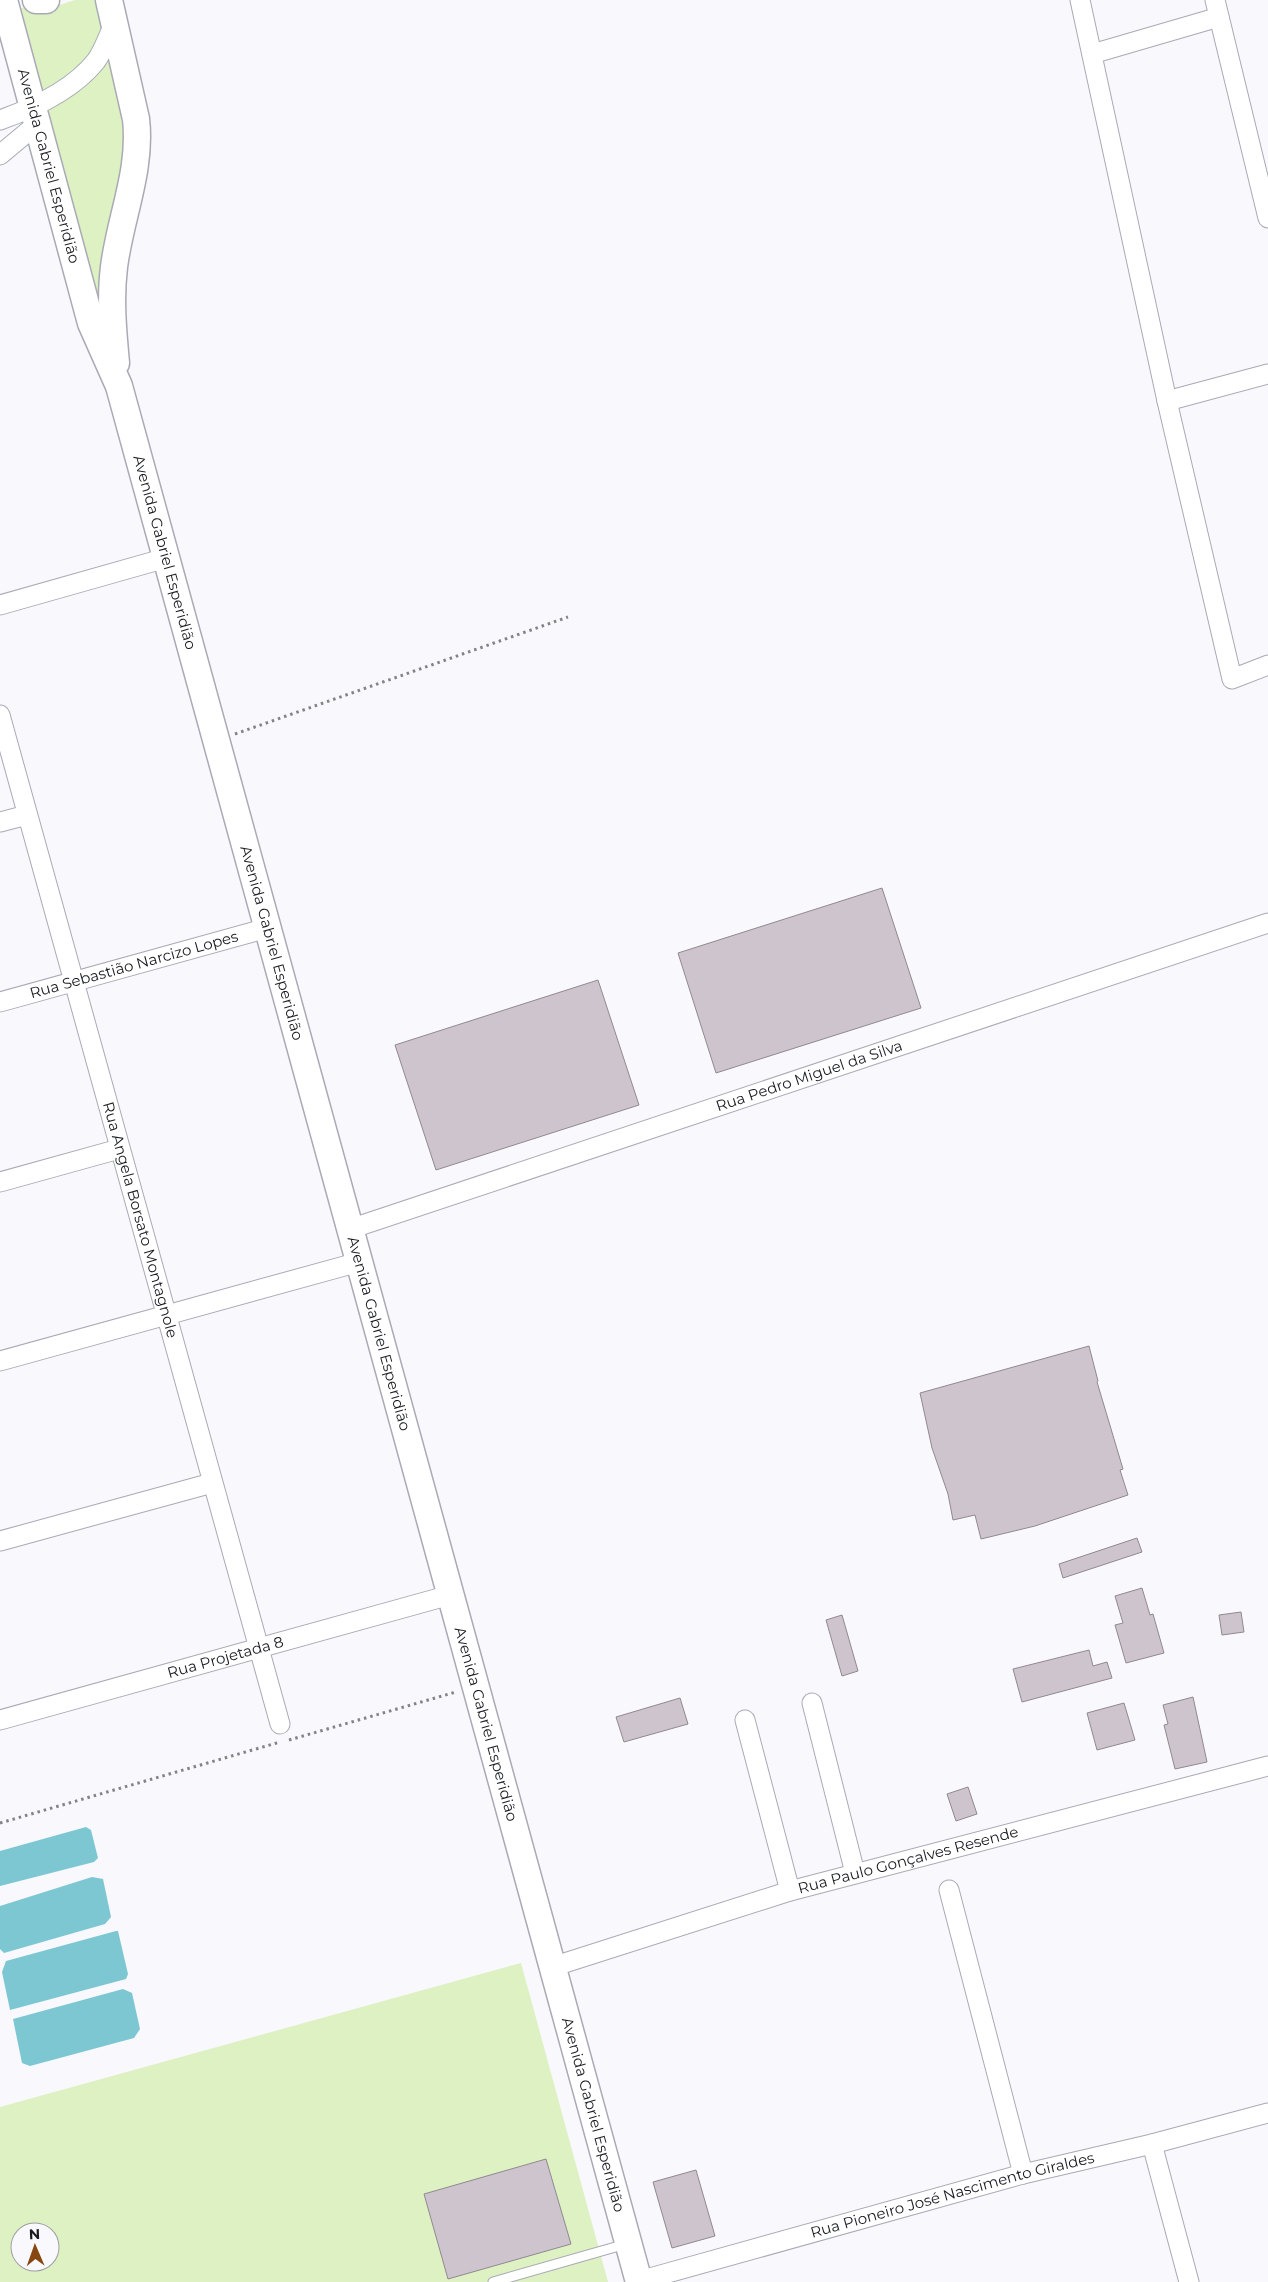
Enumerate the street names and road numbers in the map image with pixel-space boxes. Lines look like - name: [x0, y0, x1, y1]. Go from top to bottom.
- street label: Avenida Gabriel Esperidião: [14, 66, 85, 265]
- street label: Avenida Gabriel Esperidião: [129, 453, 201, 652]
- street label: Avenida Gabriel Esperidião: [236, 843, 308, 1042]
- street label: Rua Sebastião Narcizo Lopes: [27, 926, 240, 1002]
- street label: Rua Pedro Miguel da Silva: [713, 1036, 905, 1115]
- street label: Rua Angela Borsato Montagnole: [99, 1100, 182, 1340]
- street label: Avenida Gabriel Esperidião: [344, 1234, 415, 1433]
- street label: Avenida Gabriel Esperidião: [451, 1625, 522, 1823]
- street label: Rua Projetada 8: [165, 1632, 286, 1682]
- street label: Rua Paulo Gonçalves Resende: [796, 1822, 1020, 1898]
- street label: Avenida Gabriel Esperidião: [558, 2015, 629, 2214]
- street label: Rua Pioneiro José Nascimento Giraldes: [808, 2148, 1096, 2242]

